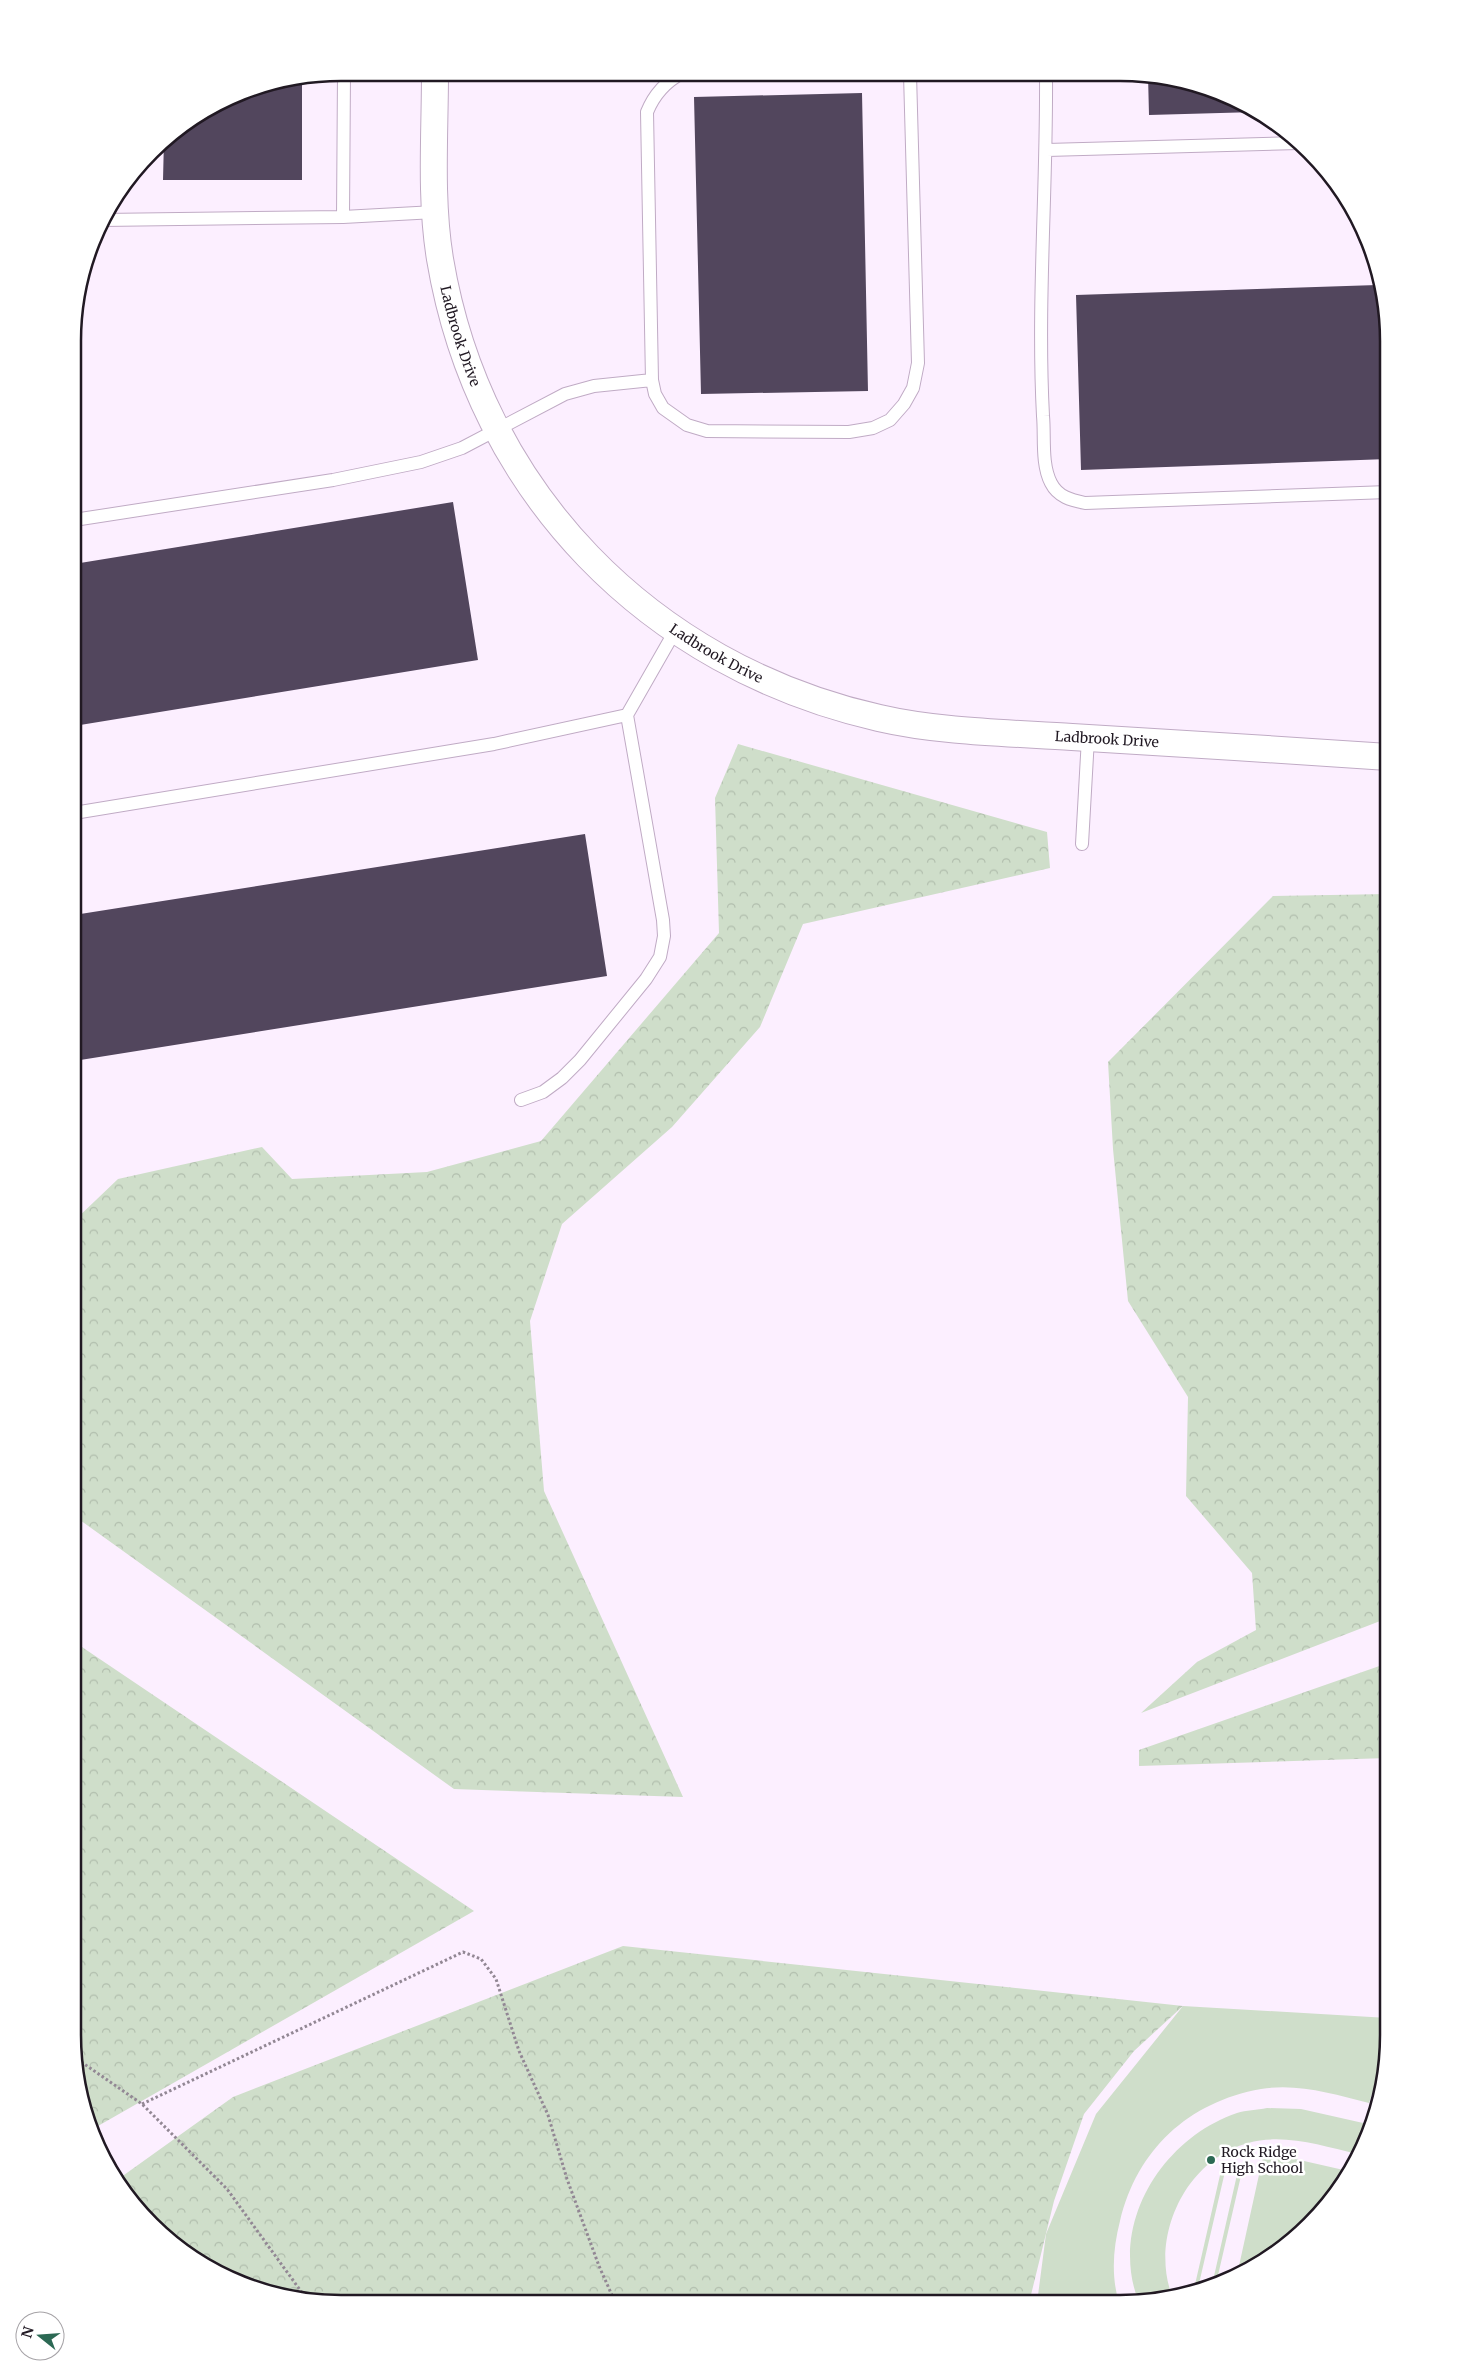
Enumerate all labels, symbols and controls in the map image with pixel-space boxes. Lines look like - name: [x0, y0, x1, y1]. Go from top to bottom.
- street label: Ladbrook Drive: [436, 284, 485, 389]
- street label: Ladbrook Drive: [666, 620, 766, 687]
- street label: Ladbrook Drive: [1054, 727, 1159, 751]
- place label: Rock Ridge High School: [1221, 2143, 1304, 2177]
- marker: Rock Ridge High School: [1205, 2154, 1217, 2166]
- north arrow: [15, 2311, 65, 2361]
- text: N: [17, 2324, 38, 2340]

